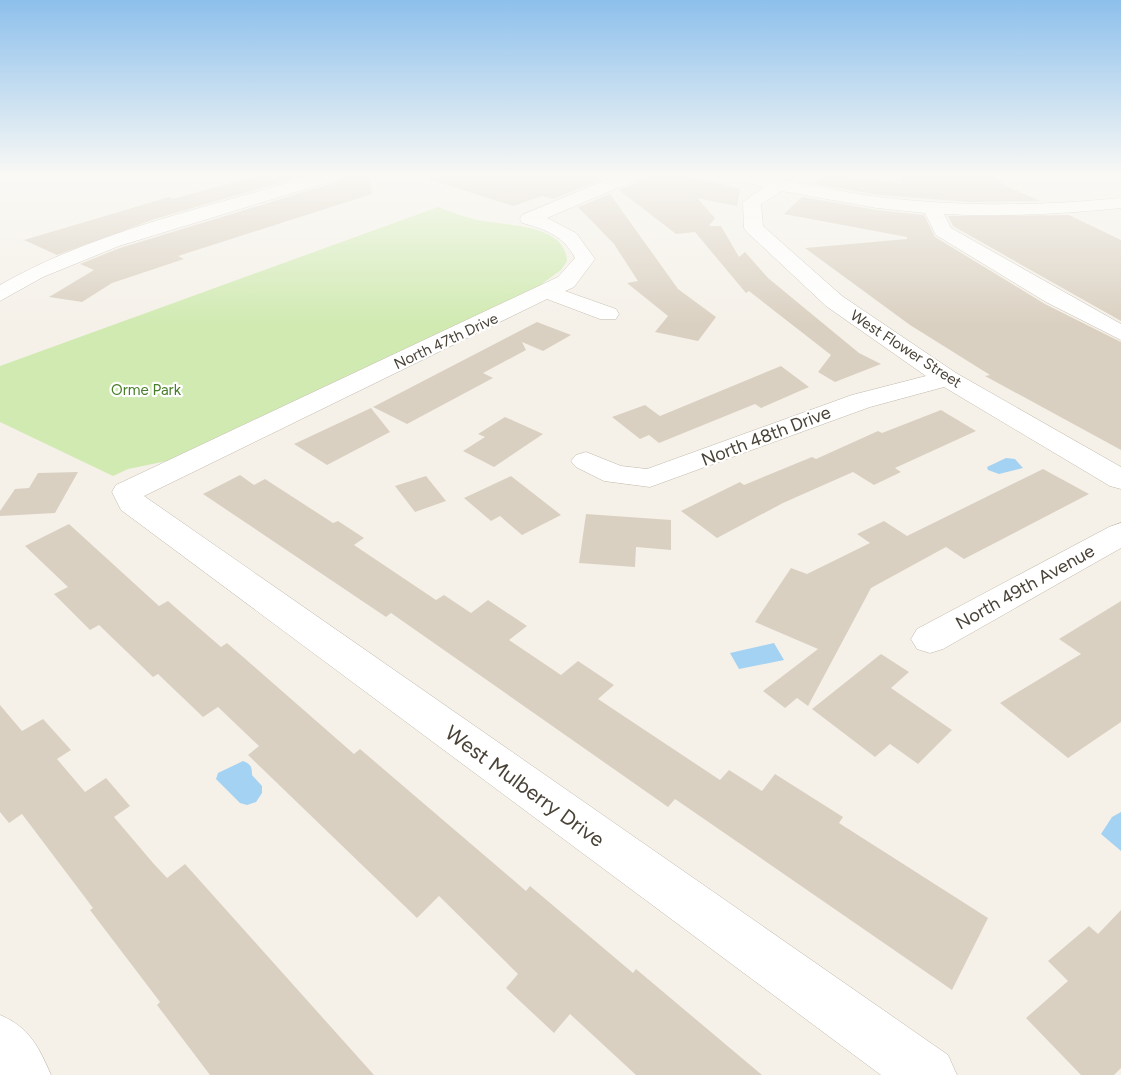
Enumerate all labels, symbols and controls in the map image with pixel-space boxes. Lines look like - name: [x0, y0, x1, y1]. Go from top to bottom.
- street label: West Flower Street: [847, 306, 965, 392]
- street label: North 47th Drive: [391, 309, 501, 373]
- park label: Orme Park: [111, 381, 182, 399]
- street label: North 48th Drive: [698, 401, 834, 471]
- street label: North 49th Avenue: [952, 540, 1098, 634]
- street label: West Mulberry Drive: [441, 720, 609, 852]

